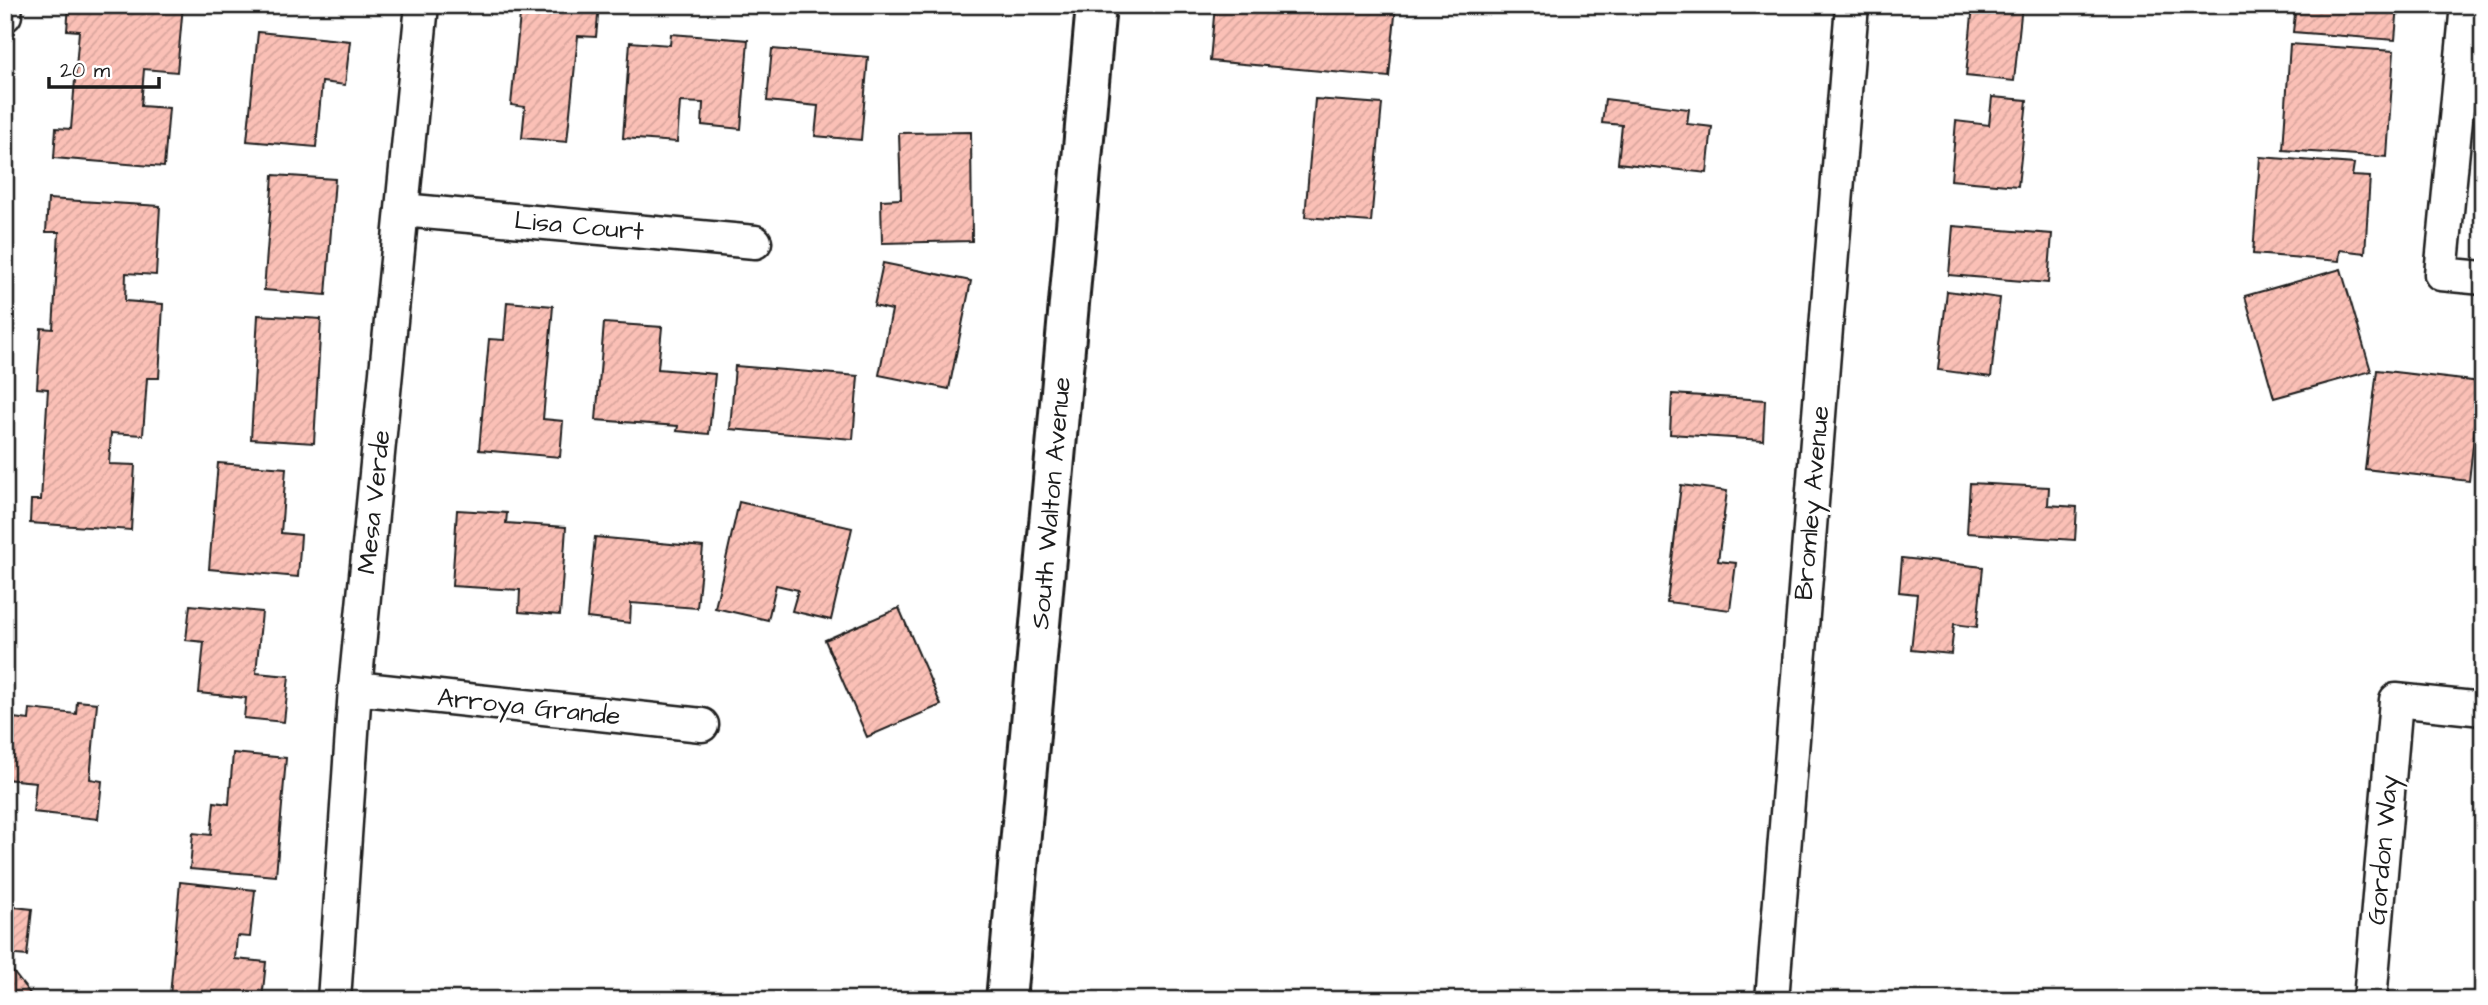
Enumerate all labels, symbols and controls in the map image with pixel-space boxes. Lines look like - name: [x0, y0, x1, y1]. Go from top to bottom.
- scale bar: [49, 46, 159, 90]
- text: 20 m: [60, 56, 111, 85]
- street label: Lisa Court: [513, 202, 646, 250]
- street label: South Walton Avenue: [1022, 375, 1080, 631]
- street label: Bromley Avenue: [1786, 404, 1840, 602]
- street label: Mesa Verde: [349, 428, 399, 576]
- street label: Arroya Grande: [435, 679, 622, 736]
- street label: Gordon Way: [2359, 774, 2409, 927]

